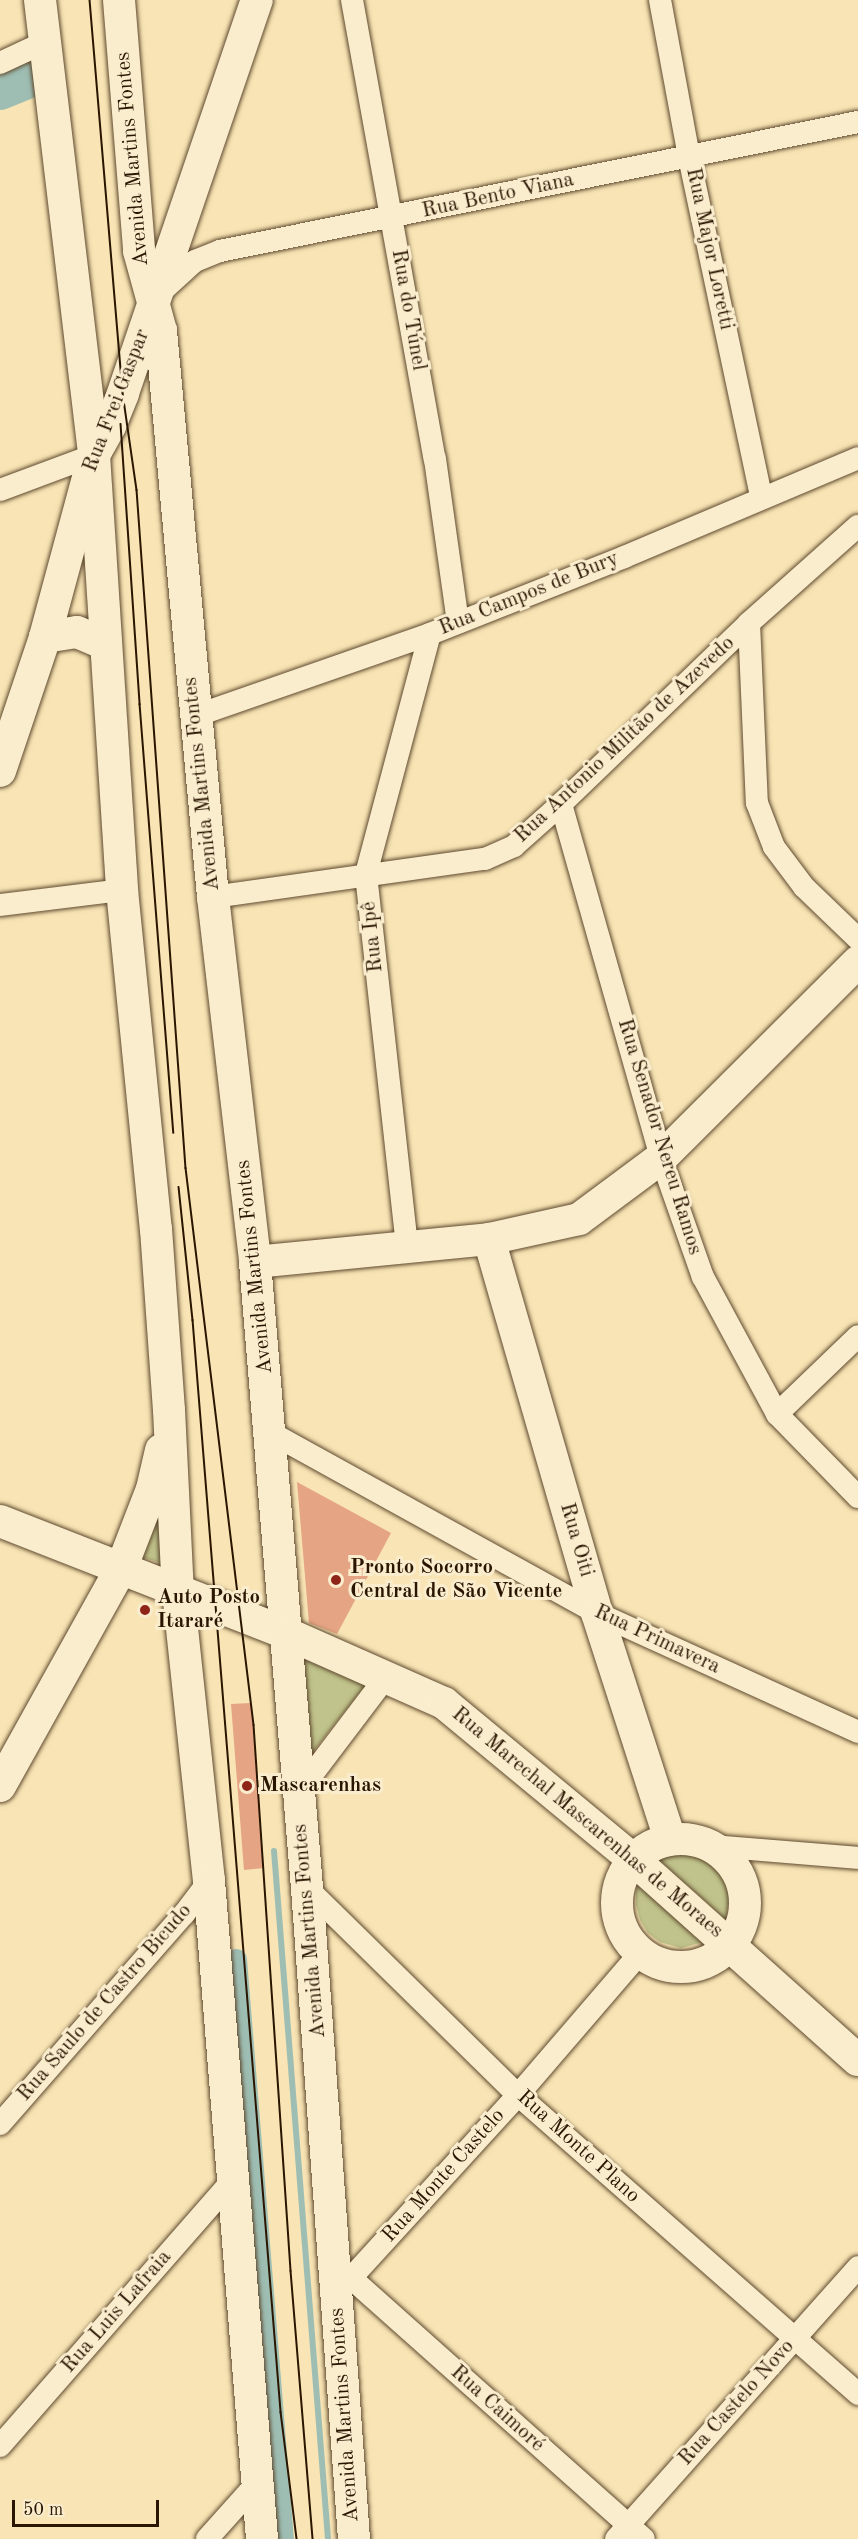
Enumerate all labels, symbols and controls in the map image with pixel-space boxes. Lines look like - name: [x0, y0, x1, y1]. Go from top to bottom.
- street label: Avenida Martins Fontes: [111, 51, 155, 267]
- street label: Rua Major Loretti: [679, 166, 739, 332]
- street label: Rua Bento Viana: [420, 168, 576, 224]
- street label: Rua do Túnel: [385, 247, 431, 373]
- street label: Rua Frei Gaspar: [78, 326, 156, 476]
- street label: Rua Campos de Bury: [435, 546, 623, 642]
- street label: Rua Antonio Militão de Azevedo: [510, 631, 740, 849]
- street label: Avenida Martins Fontes: [178, 676, 226, 892]
- street label: Rua Ipê: [357, 900, 389, 974]
- street label: Rua Senador Nereu Ramos: [611, 1016, 707, 1258]
- street label: Avenida Martins Fontes: [231, 1159, 279, 1375]
- street label: Rua Oiti: [553, 1500, 599, 1580]
- place label: Pronto Socorro Central de São Vicente: [350, 1555, 563, 1605]
- marker: Pronto Socorro Central de São Vicente: [327, 1571, 345, 1589]
- place label: Auto Posto Itararé: [157, 1585, 260, 1635]
- street label: Rua Primavera: [590, 1600, 724, 1680]
- marker: Auto Posto Itararé: [138, 1603, 152, 1617]
- street label: Rua Marechal Mascarenhas de Moraes: [446, 1702, 728, 1944]
- place label: Mascarenhas: [260, 1773, 381, 1799]
- marker: Mascarenhas: [238, 1777, 256, 1795]
- street label: Avenida Martins Fontes: [288, 1823, 332, 2039]
- street label: Rua Saulo de Castro Bicudo: [12, 1899, 198, 2107]
- street label: Rua Monte Plano: [511, 2085, 645, 2209]
- street label: Rua Monte Castelo: [377, 2104, 511, 2248]
- street label: Rua Luis Lafraia: [57, 2245, 177, 2379]
- street label: Avenida Martins Fontes: [325, 2307, 365, 2523]
- street label: Rua Castelo Novo: [674, 2335, 800, 2471]
- street label: Rua Caimoré: [445, 2360, 549, 2458]
- scale bar: [15, 2488, 162, 2526]
- text: 50 m: [23, 2501, 63, 2519]

